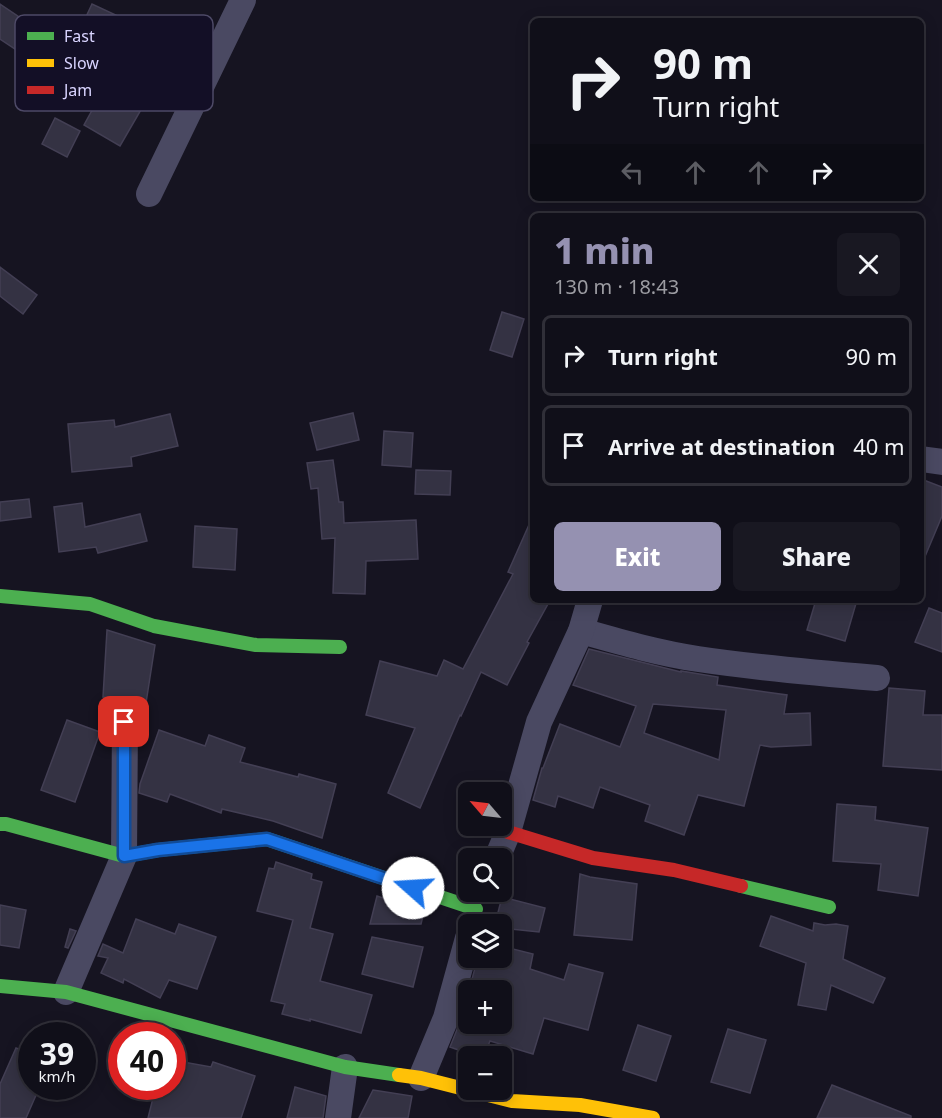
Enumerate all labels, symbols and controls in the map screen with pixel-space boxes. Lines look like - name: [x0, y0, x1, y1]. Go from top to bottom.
- legend: [15, 15, 213, 111]
- text: Fast: [64, 25, 95, 47]
- text: 90 m: [653, 34, 753, 91]
- icon: right: [554, 42, 632, 120]
- text: Slow: [64, 52, 99, 74]
- text: Jam: [62, 79, 92, 101]
- text: Turn right: [653, 88, 779, 125]
- icon: left: [616, 156, 649, 189]
- icon: ahead: [679, 156, 712, 189]
- icon: ahead: [742, 156, 775, 189]
- icon: right: [805, 156, 838, 189]
- text: 1 min: [554, 226, 655, 275]
- button: close: [837, 233, 900, 296]
- text: 130 m · 18:43: [554, 273, 679, 300]
- icon: right: [557, 339, 590, 372]
- text: Turn right: [608, 341, 718, 371]
- text: 90 m: [846, 341, 897, 371]
- icon: arrive: [557, 429, 590, 462]
- text: Arrive at destination: [608, 431, 835, 461]
- text: 40 m: [853, 431, 905, 461]
- button: Exit: [554, 522, 721, 591]
- button: Share: [733, 522, 900, 591]
- pin: [98, 696, 149, 747]
- icon: arrive: [107, 705, 140, 738]
- north arrow: [458, 782, 512, 836]
- map controls: [458, 782, 512, 1100]
- button: search: [458, 848, 512, 902]
- position arrow: [381, 856, 445, 920]
- button: layers: [458, 914, 512, 968]
- button: +: [458, 980, 512, 1034]
- speed limit sign: 40: [108, 1022, 186, 1100]
- text: 39: [40, 1033, 74, 1074]
- button: −: [458, 1046, 512, 1100]
- text: km/h: [39, 1066, 75, 1086]

